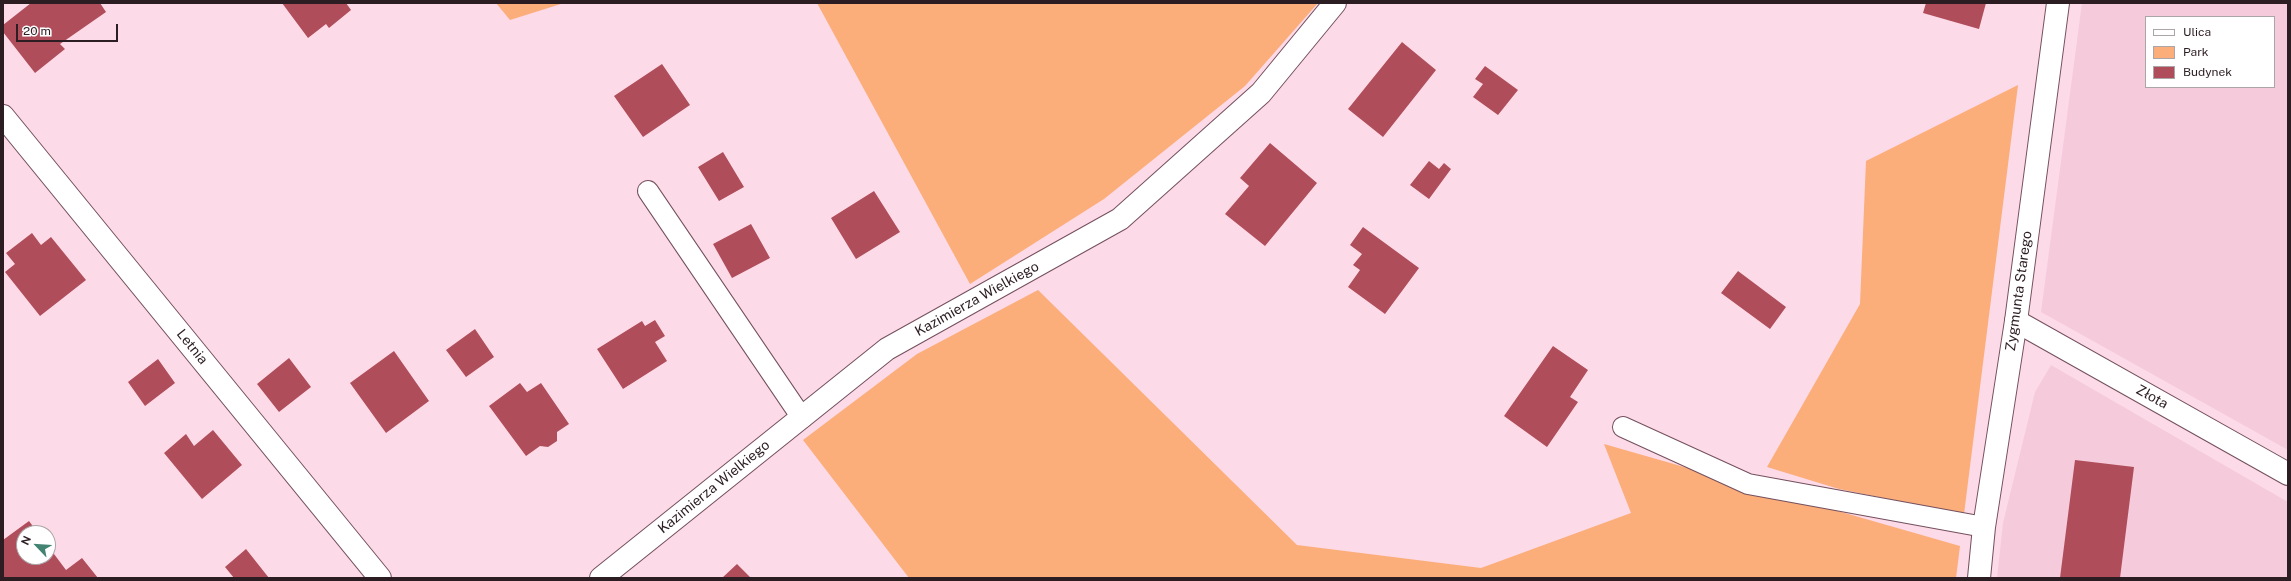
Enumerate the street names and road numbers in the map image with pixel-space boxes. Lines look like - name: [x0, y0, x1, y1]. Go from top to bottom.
- street label: Zygmunta Starego: [2002, 230, 2036, 352]
- street label: Kazimierza Wielkiego: [912, 258, 1042, 340]
- street label: Letnia: [173, 326, 211, 368]
- street label: Złota: [2133, 381, 2171, 413]
- street label: Kazimierza Wielkiego: [655, 437, 773, 537]

